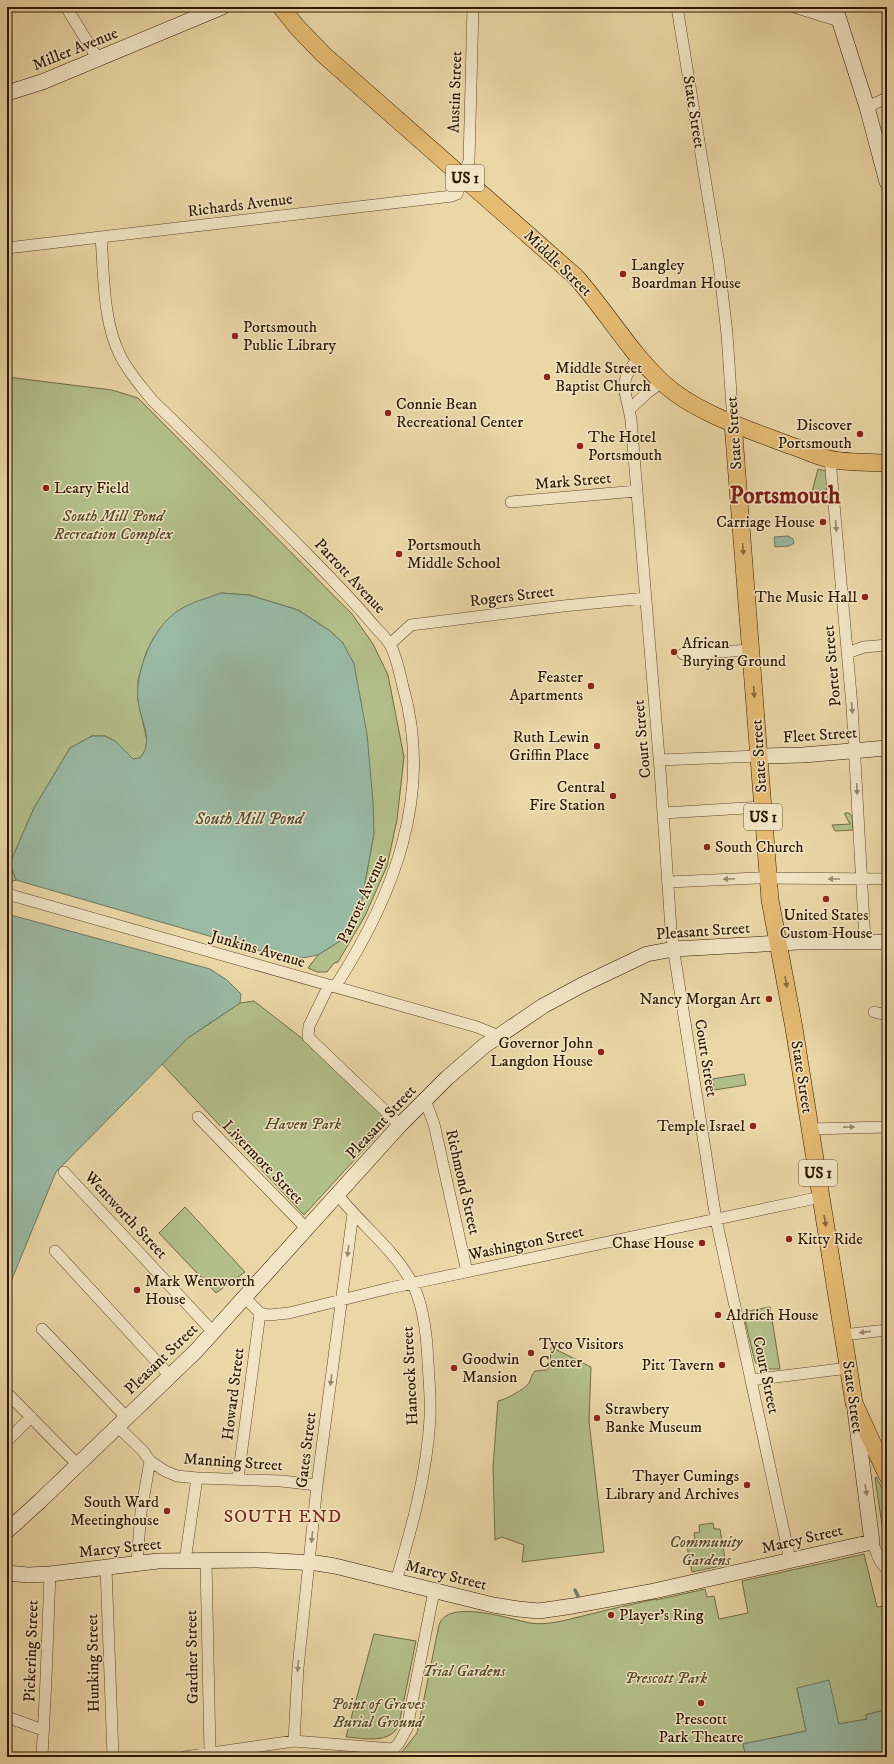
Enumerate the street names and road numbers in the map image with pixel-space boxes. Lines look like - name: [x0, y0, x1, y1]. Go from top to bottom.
- street label: Miller Avenue: [29, 23, 121, 75]
- street label: Austin Street: [444, 51, 466, 133]
- street label: State Street: [678, 74, 710, 150]
- road number: US 1: [446, 165, 484, 191]
- street label: Richards Avenue: [186, 189, 294, 221]
- street label: Middle Street: [520, 225, 596, 301]
- street label: State Street: [721, 396, 747, 470]
- street label: Mark Street: [534, 468, 612, 494]
- street label: Parrott Avenue: [310, 534, 390, 618]
- street label: Rogers Street: [468, 581, 556, 611]
- street label: Porter Street: [818, 624, 846, 708]
- street label: Court Street: [629, 699, 655, 779]
- street label: State Street: [746, 719, 772, 793]
- street label: Fleet Street: [782, 722, 858, 748]
- road number: US 1: [744, 804, 782, 830]
- street label: Parrott Avenue: [333, 851, 391, 947]
- street label: Pleasant Street: [655, 918, 751, 944]
- street label: Junkins Avenue: [206, 925, 308, 972]
- street label: Court Street: [690, 1018, 722, 1098]
- street label: State Street: [786, 1039, 818, 1115]
- street label: Pleasant Street: [342, 1081, 420, 1163]
- street label: Livermore Street: [218, 1116, 308, 1208]
- street label: Richmond Street: [441, 1127, 485, 1237]
- road number: US 1: [799, 1160, 837, 1186]
- street label: Wentworth Street: [80, 1166, 172, 1263]
- street label: Washington Street: [466, 1221, 585, 1265]
- street label: Pleasant Street: [120, 1319, 202, 1399]
- street label: Hancock Street: [397, 1326, 423, 1426]
- street label: Court Street: [748, 1335, 784, 1415]
- street label: Howard Street: [217, 1347, 249, 1441]
- street label: State Street: [838, 1359, 868, 1435]
- street label: Gates Street: [291, 1411, 321, 1489]
- street label: Manning Street: [183, 1449, 283, 1475]
- street label: Marcy Street: [759, 1520, 845, 1558]
- street label: Marcy Street: [78, 1534, 162, 1562]
- street label: Marcy Street: [403, 1555, 489, 1595]
- street label: Pickering Street: [19, 1600, 43, 1702]
- street label: Gardner Street: [181, 1610, 203, 1704]
- street label: Hunking Street: [82, 1613, 104, 1713]

